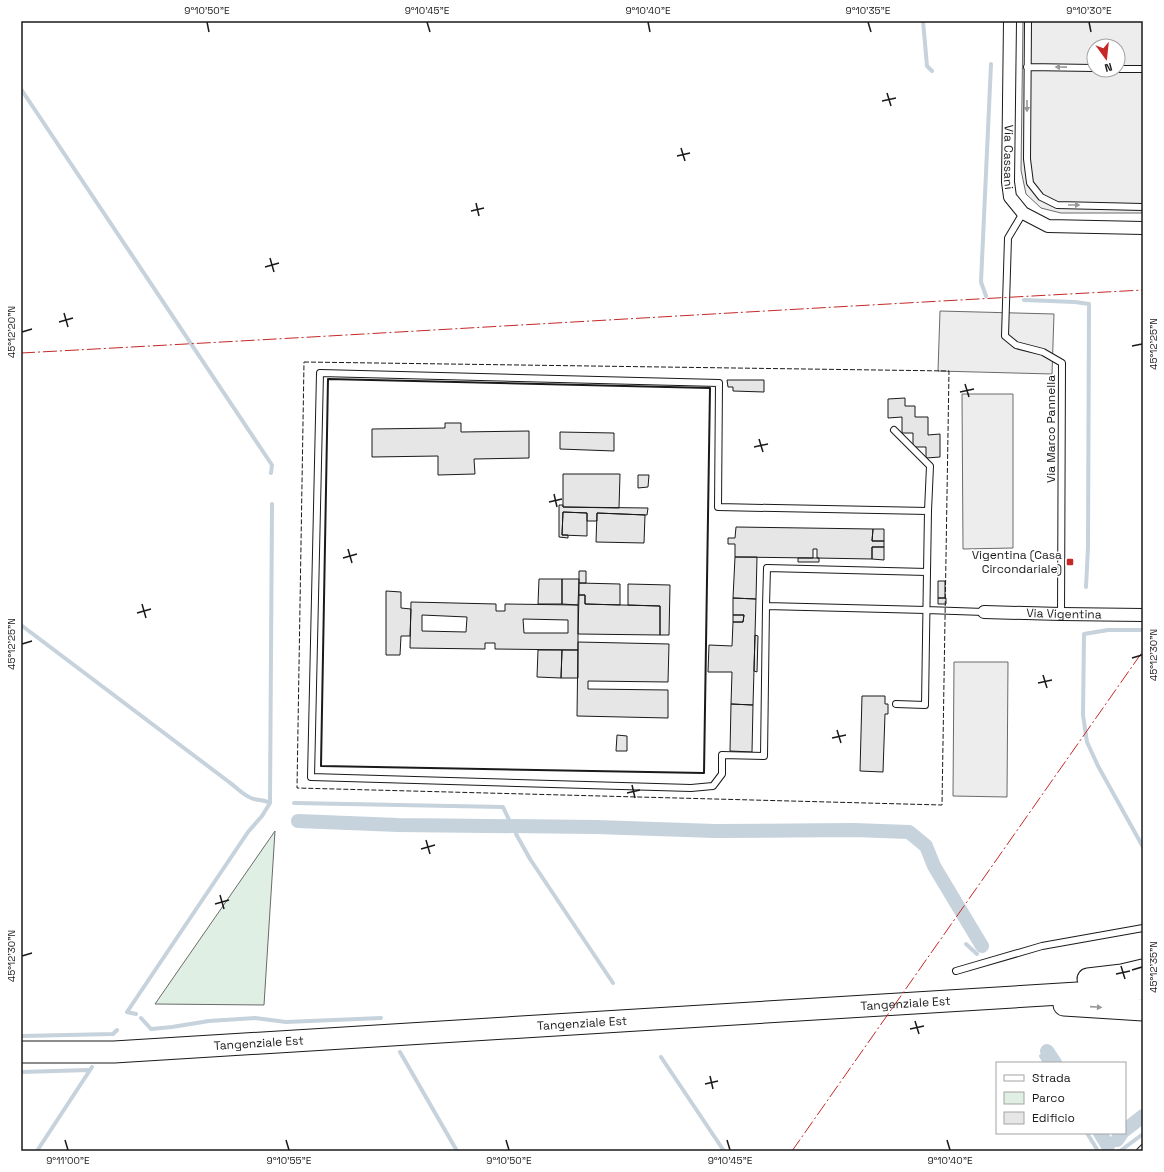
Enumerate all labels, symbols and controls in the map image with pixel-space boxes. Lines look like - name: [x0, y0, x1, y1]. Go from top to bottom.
- text: 9°10'50"E: [184, 4, 230, 17]
- text: 9°10'45"E: [405, 4, 450, 17]
- text: 9°10'40"E: [625, 4, 671, 17]
- text: 9°10'35"E: [846, 4, 891, 17]
- text: 9°10'30"E: [1066, 4, 1112, 17]
- north arrow: [1086, 38, 1126, 78]
- text: N: [1103, 60, 1114, 75]
- one-way arrow: [1054, 64, 1067, 70]
- one-way arrow: [1024, 100, 1030, 113]
- street label: Via Cassani: [1000, 124, 1017, 190]
- one-way arrow: [1068, 202, 1081, 208]
- text: 45°12'20"N: [5, 306, 18, 358]
- text: 45°12'25"N: [1147, 318, 1160, 370]
- street label: Via Marco Pannella: [1043, 375, 1059, 483]
- place label: Vigentina (Casa Circondariale): [972, 547, 1062, 577]
- marker: Vigentina (Casa Circondariale): [1065, 557, 1075, 567]
- street label: Via Vigentina: [1026, 605, 1102, 622]
- text: 45°12'25"N: [5, 618, 18, 670]
- text: 45°12'30"N: [1147, 629, 1160, 681]
- text: 45°12'30"N: [5, 930, 18, 982]
- text: 45°12'35"N: [1147, 941, 1160, 993]
- street label: Tangenziale Est: [860, 993, 951, 1014]
- one-way arrow: [1090, 1003, 1102, 1010]
- street label: Tangenziale Est: [537, 1013, 628, 1034]
- street label: Tangenziale Est: [213, 1032, 304, 1054]
- legend: [996, 1062, 1126, 1134]
- text: Strada: [1032, 1070, 1071, 1086]
- text: Parco: [1032, 1090, 1065, 1106]
- text: Edificio: [1032, 1110, 1075, 1126]
- text: 9°11'00"E: [46, 1154, 90, 1167]
- text: 9°10'55"E: [267, 1154, 312, 1167]
- text: 9°10'50"E: [486, 1154, 532, 1167]
- text: 9°10'45"E: [708, 1154, 753, 1167]
- text: 9°10'40"E: [927, 1154, 973, 1167]

